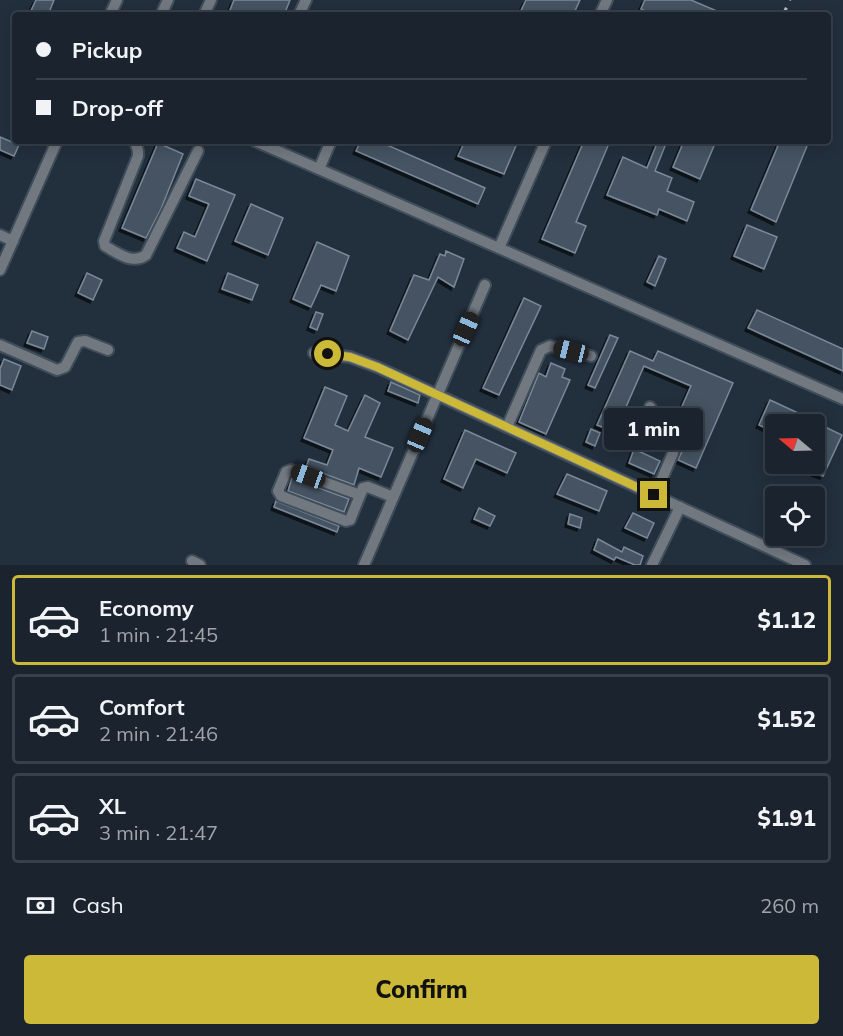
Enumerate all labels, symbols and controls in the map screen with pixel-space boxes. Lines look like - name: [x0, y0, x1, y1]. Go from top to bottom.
- text: Pickup: [72, 36, 142, 64]
- text: Drop-off: [72, 94, 163, 122]
- car: [450, 309, 482, 349]
- car: [551, 338, 591, 364]
- route start: [314, 340, 341, 367]
- callout: 1 min: [604, 408, 704, 450]
- north arrow: [765, 414, 825, 474]
- map controls: [765, 414, 825, 546]
- car: [405, 415, 435, 455]
- text: 1 min: [627, 416, 680, 441]
- car: [288, 461, 328, 491]
- route end: [640, 481, 667, 508]
- button: locate: [765, 486, 825, 546]
- icon: car: [27, 593, 81, 647]
- text: Economy: [99, 594, 194, 622]
- text: $1.12: [757, 606, 816, 634]
- text: 1 min · 21:45: [99, 622, 218, 647]
- icon: car: [27, 692, 81, 746]
- text: Comfort: [99, 693, 185, 721]
- text: $1.52: [757, 705, 816, 733]
- text: 2 min · 21:46: [99, 721, 218, 746]
- icon: car: [27, 791, 81, 845]
- text: XL: [99, 792, 126, 820]
- text: $1.91: [757, 804, 816, 832]
- text: 3 min · 21:47: [99, 820, 218, 845]
- icon: cash: [24, 889, 57, 922]
- text: Cash: [72, 891, 124, 919]
- text: 260 m: [760, 893, 819, 918]
- button: Confirm: [24, 955, 819, 1024]

